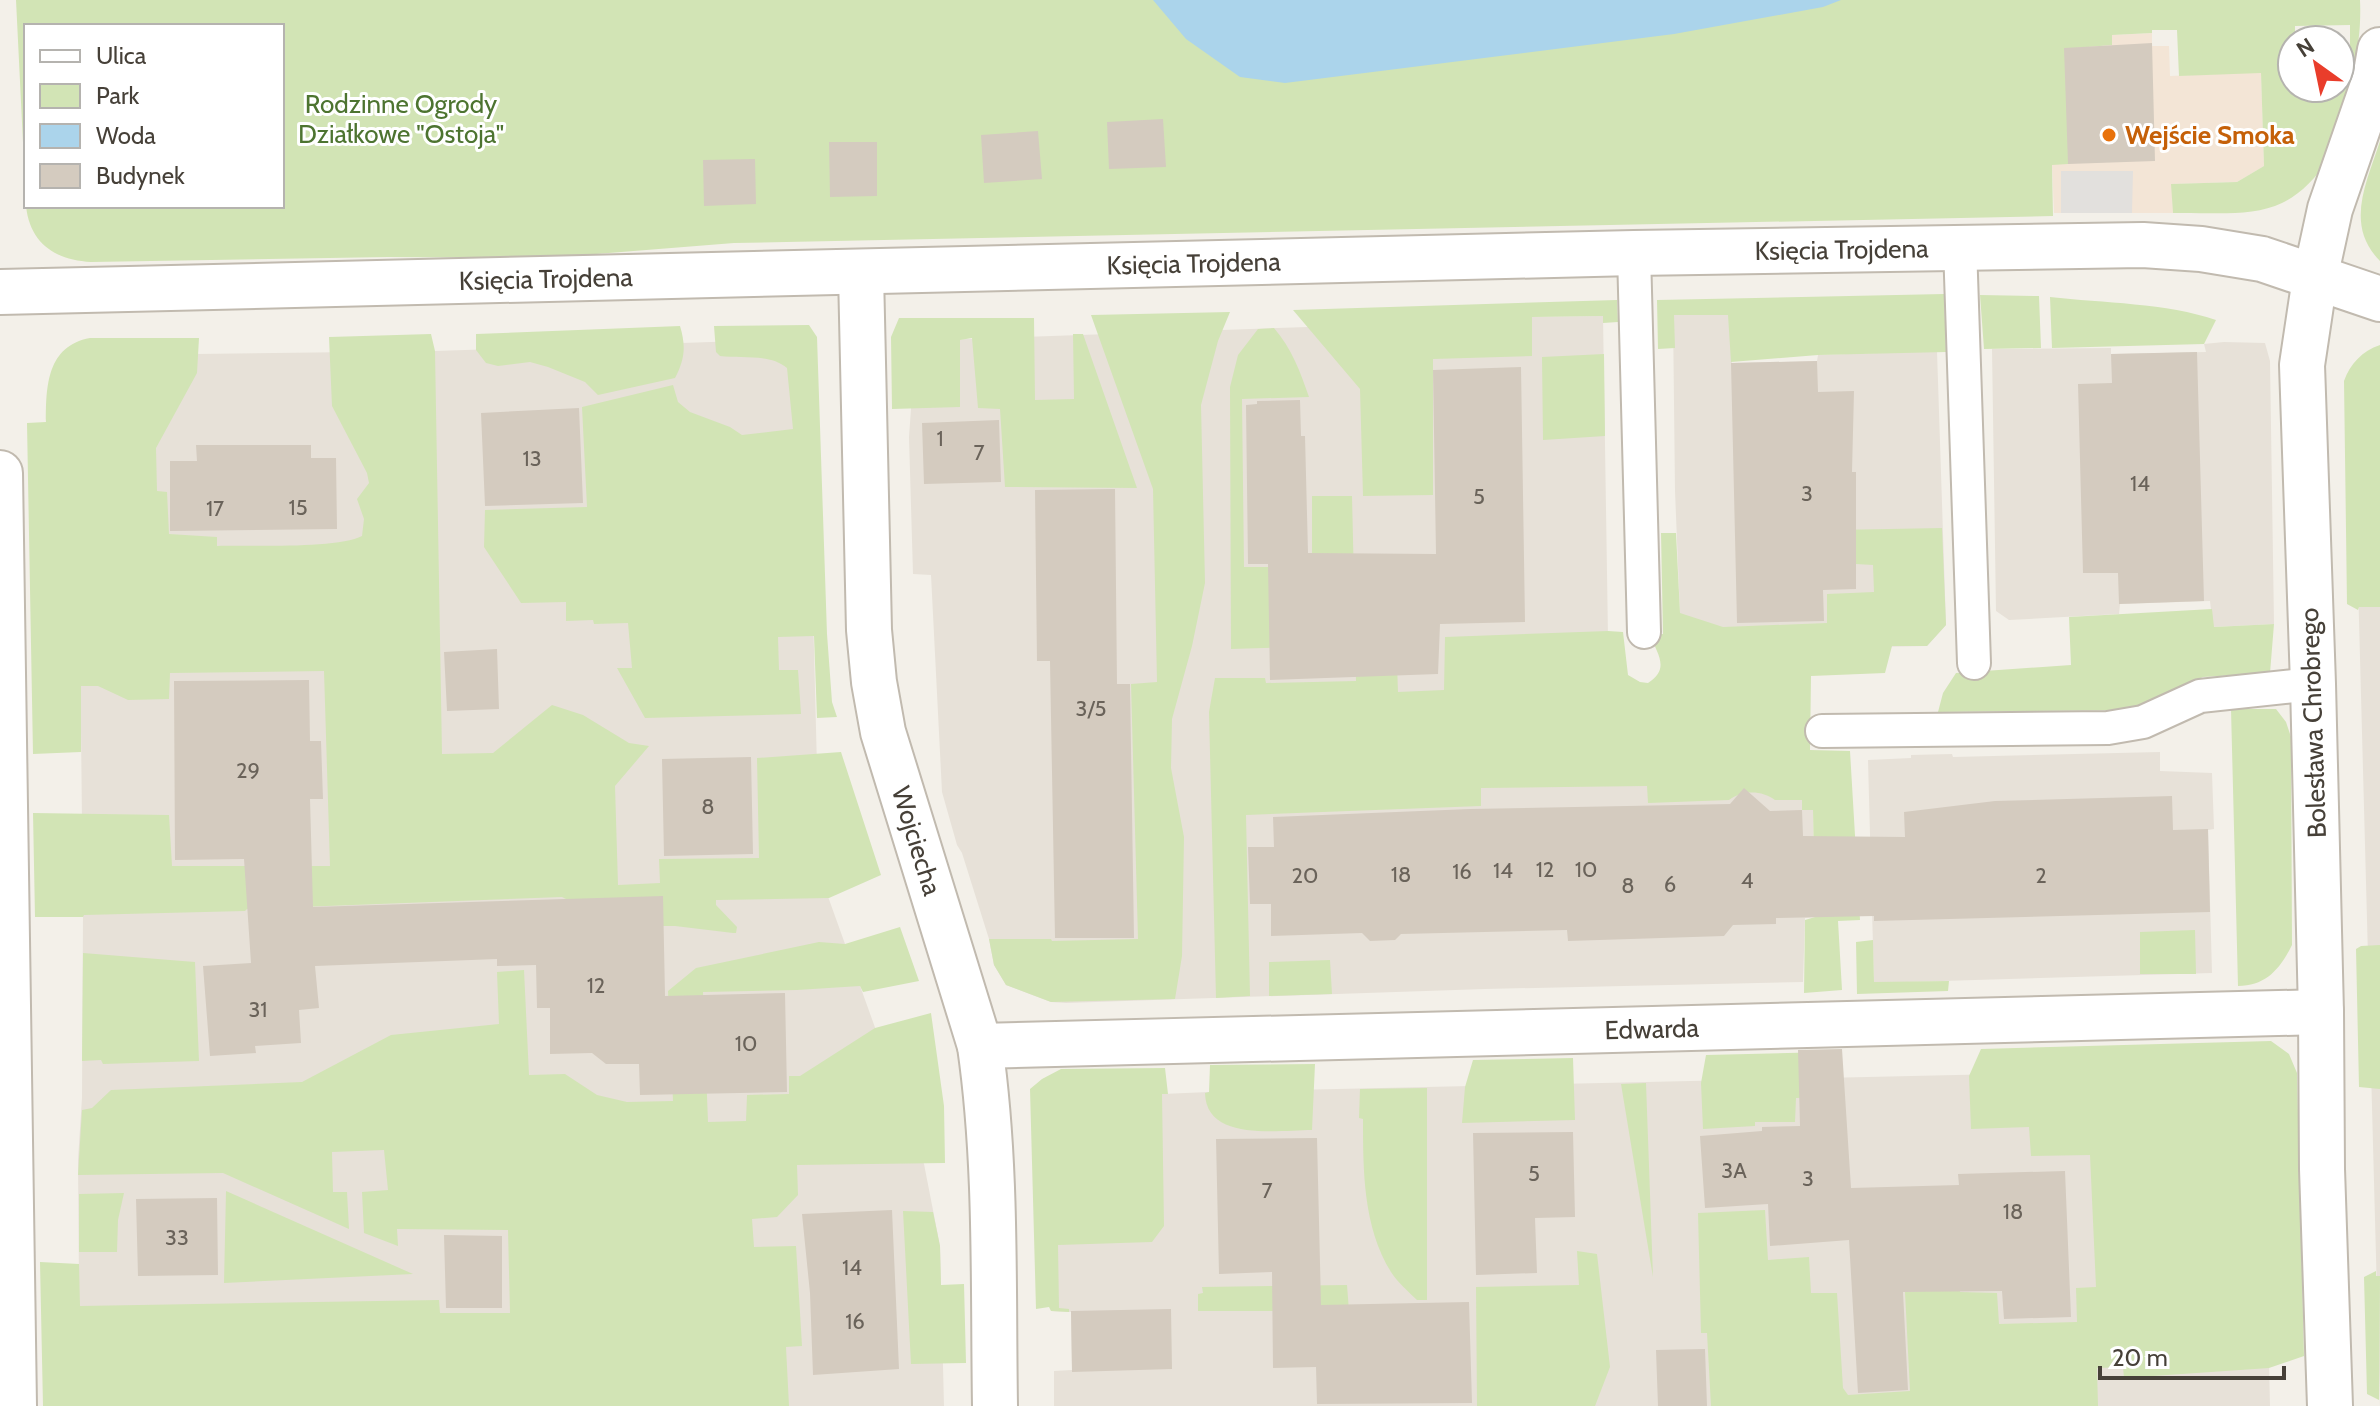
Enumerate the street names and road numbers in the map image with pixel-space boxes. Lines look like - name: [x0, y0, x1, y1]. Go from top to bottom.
- street label: Księcia Trojdena: [1754, 232, 1929, 267]
- street label: Księcia Trojdena: [1106, 245, 1282, 282]
- street label: Księcia Trojdena: [458, 261, 634, 297]
- street label: Bolesława Chrobrego: [2293, 607, 2333, 839]
- street label: Wojciecha: [885, 782, 949, 900]
- street label: Edwarda: [1604, 1012, 1700, 1046]

